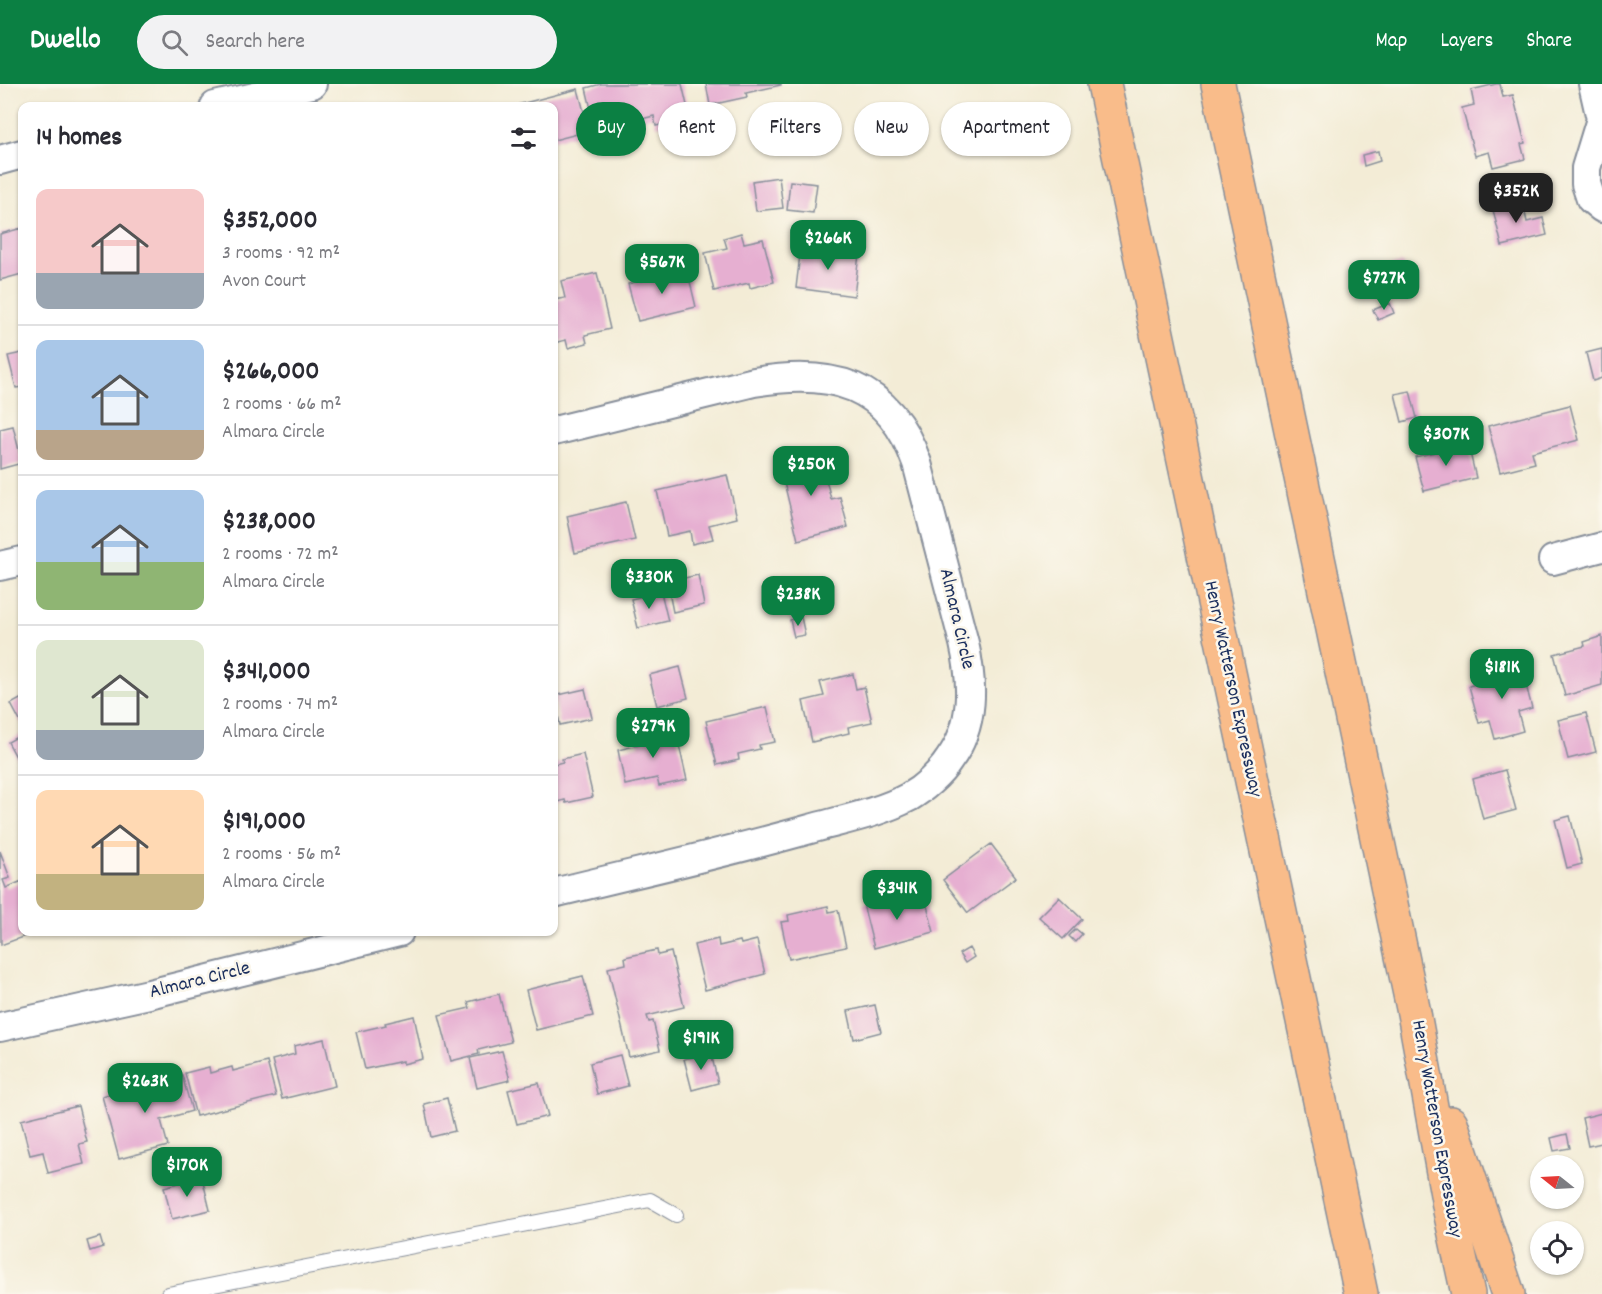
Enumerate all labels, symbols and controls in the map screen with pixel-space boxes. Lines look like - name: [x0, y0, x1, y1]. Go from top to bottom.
- search box: [137, 15, 557, 69]
- text: Dwello: [30, 22, 101, 62]
- icon: search: [158, 26, 191, 59]
- text: Search here: [206, 27, 305, 58]
- text: Map: [1376, 27, 1407, 57]
- text: Layers: [1440, 27, 1493, 57]
- text: Share: [1526, 27, 1572, 57]
- chip: Buy: [576, 102, 646, 156]
- chip: Rent: [658, 102, 736, 156]
- chip: Filters: [748, 102, 842, 156]
- chip: New: [854, 102, 929, 156]
- chip: Apartment: [941, 102, 1071, 156]
- text: 14 homes: [36, 120, 122, 157]
- icon: filters: [507, 122, 540, 155]
- pin: $352K: [1474, 173, 1558, 224]
- text: $352K: [1493, 178, 1539, 206]
- text: $352,000: [222, 203, 318, 240]
- icon: home: [84, 213, 156, 285]
- pin: $266K: [786, 220, 870, 271]
- text: $266K: [804, 225, 852, 253]
- text: 3 rooms · 92 m²: [222, 240, 340, 268]
- pin: $567K: [620, 244, 704, 295]
- text: $567K: [639, 249, 685, 277]
- pin: $727K: [1342, 260, 1426, 311]
- text: $727K: [1362, 265, 1406, 293]
- text: Avon Court: [222, 268, 306, 296]
- text: $266,000: [222, 354, 319, 391]
- icon: home: [84, 364, 156, 436]
- text: 2 rooms · 66 m²: [222, 391, 342, 419]
- pin: $307K: [1404, 416, 1488, 467]
- text: Almara Circle: [222, 419, 325, 447]
- text: $307K: [1423, 421, 1469, 449]
- pin: $250K: [769, 446, 853, 497]
- text: $250K: [787, 451, 835, 479]
- text: $238,000: [222, 504, 316, 541]
- icon: home: [84, 514, 156, 586]
- text: 2 rooms · 72 m²: [222, 541, 338, 569]
- pin: $330K: [607, 559, 691, 610]
- text: $330K: [625, 564, 673, 592]
- street label: Almara Circle: [931, 566, 981, 672]
- text: Almara Circle: [222, 569, 325, 597]
- pin: $238K: [756, 576, 840, 627]
- street label: Henry Watterson Expressway: [1195, 578, 1269, 801]
- text: $238K: [775, 581, 821, 609]
- pin: $181K: [1460, 649, 1544, 700]
- text: $341,000: [222, 654, 311, 691]
- text: $181K: [1484, 654, 1520, 682]
- icon: home: [84, 664, 156, 736]
- text: 2 rooms · 74 m²: [222, 691, 338, 719]
- pin: $279K: [611, 708, 695, 759]
- text: $279K: [631, 713, 675, 741]
- text: Almara Circle: [222, 719, 325, 747]
- text: $191,000: [222, 804, 306, 841]
- icon: home: [84, 814, 156, 886]
- text: 2 rooms · 56 m²: [222, 841, 341, 869]
- text: Almara Circle: [222, 869, 325, 897]
- pin: $341K: [855, 870, 939, 921]
- text: $341K: [877, 875, 917, 903]
- street label: Almara Circle: [147, 955, 253, 1007]
- street label: Henry Watterson Expressway: [1403, 1018, 1469, 1241]
- pin: $191K: [659, 1020, 743, 1071]
- text: $191K: [682, 1025, 720, 1053]
- pin: $263K: [103, 1063, 187, 1114]
- text: $263K: [122, 1068, 168, 1096]
- pin: $170K: [145, 1147, 229, 1198]
- text: $170K: [166, 1152, 208, 1180]
- north arrow: [1530, 1155, 1584, 1209]
- map controls: [1530, 1155, 1584, 1275]
- button: locate: [1530, 1221, 1584, 1275]

